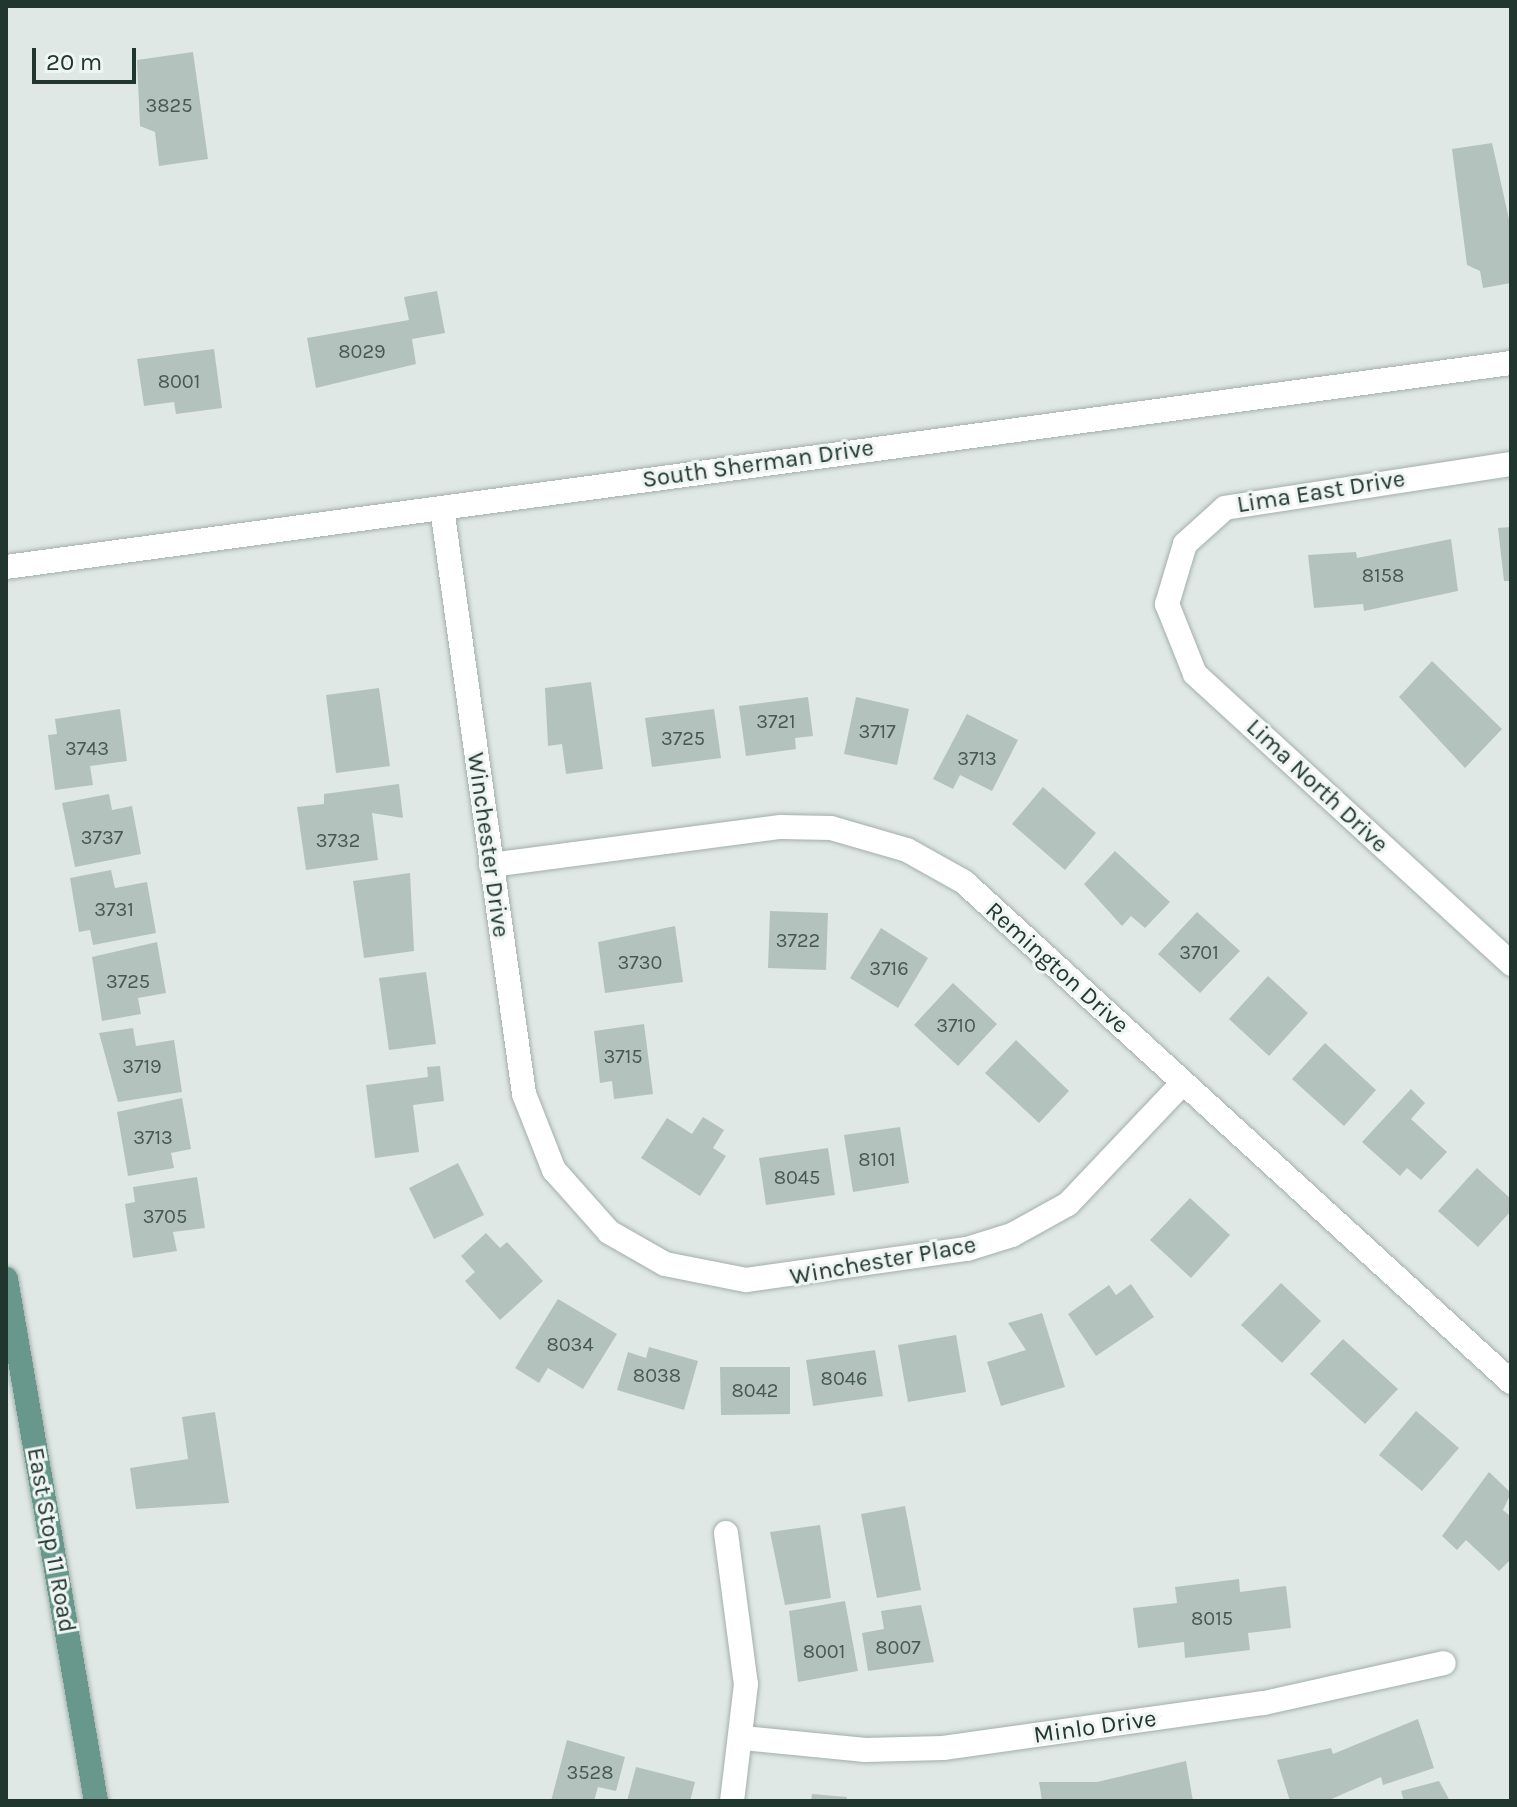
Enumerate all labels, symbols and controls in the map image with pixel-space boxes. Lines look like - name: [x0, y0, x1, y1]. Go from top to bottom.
- scale bar: [36, 32, 140, 82]
- text: 20 m: [46, 48, 102, 76]
- house number: 3825: [146, 93, 192, 117]
- house number: 8029: [338, 339, 386, 363]
- house number: 8001: [158, 369, 200, 393]
- street label: South Sherman Drive: [641, 434, 875, 494]
- street label: Lima East Drive: [1235, 464, 1407, 520]
- house number: 8158: [1362, 563, 1404, 587]
- house number: 3721: [756, 709, 796, 733]
- street label: Lima North Drive: [1240, 713, 1394, 859]
- house number: 3717: [858, 719, 896, 743]
- house number: 3725: [661, 726, 705, 750]
- house number: 3743: [65, 736, 109, 760]
- house number: 3713: [957, 746, 997, 770]
- street label: Winchester Drive: [461, 751, 515, 939]
- house number: 3737: [81, 825, 123, 849]
- house number: 3732: [316, 828, 360, 852]
- street label: Remington Drive: [979, 896, 1135, 1040]
- house number: 3731: [94, 897, 134, 921]
- house number: 3722: [776, 928, 820, 952]
- house number: 3701: [1179, 940, 1219, 964]
- house number: 3730: [618, 950, 662, 974]
- house number: 3716: [869, 956, 909, 980]
- house number: 3725: [106, 969, 150, 993]
- house number: 3710: [936, 1013, 976, 1037]
- house number: 3715: [603, 1044, 643, 1068]
- house number: 3719: [122, 1054, 162, 1078]
- house number: 3713: [133, 1125, 173, 1149]
- house number: 8101: [858, 1147, 896, 1171]
- house number: 8045: [774, 1165, 820, 1189]
- house number: 3705: [143, 1204, 187, 1228]
- street label: Winchester Place: [788, 1230, 978, 1292]
- house number: 8034: [546, 1332, 594, 1356]
- house number: 8038: [633, 1363, 681, 1387]
- house number: 8046: [821, 1366, 867, 1390]
- house number: 8042: [732, 1378, 778, 1402]
- street label: East Stop 11 Road: [21, 1445, 81, 1635]
- house number: 8015: [1191, 1606, 1233, 1630]
- house number: 8007: [875, 1635, 921, 1659]
- house number: 8001: [803, 1639, 845, 1663]
- street label: Minlo Drive: [1032, 1704, 1158, 1750]
- house number: 3528: [567, 1760, 613, 1784]

